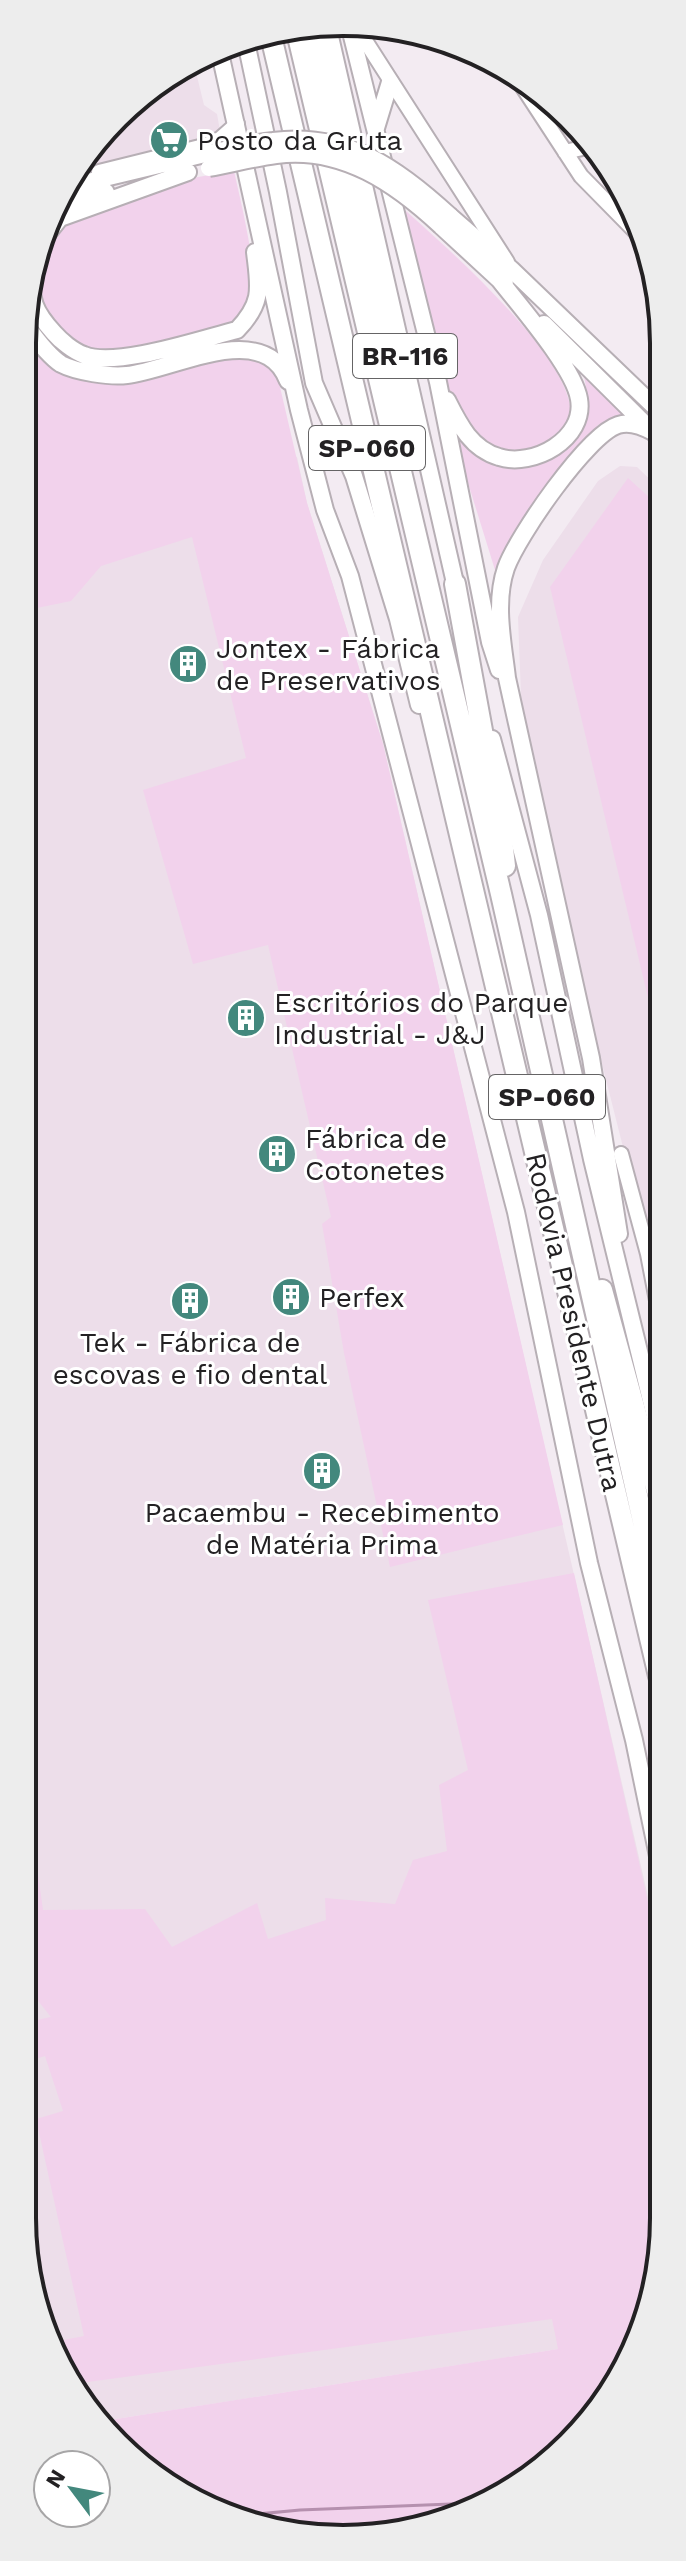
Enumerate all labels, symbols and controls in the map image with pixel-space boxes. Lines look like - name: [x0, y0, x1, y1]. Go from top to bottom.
- supermarket icon: Posto da Gruta: [148, 119, 190, 161]
- place label: Posto da Gruta: [197, 124, 402, 157]
- road number: BR-116: [353, 334, 457, 378]
- road number: SP-060: [309, 426, 425, 470]
- place label: Jontex - Fábrica de Preservativos: [216, 632, 441, 697]
- building icon: Jontex - Fábrica de Preservativos: [167, 643, 209, 685]
- place label: Escritórios do Parque Industrial - J&J: [274, 986, 568, 1051]
- building icon: Escritórios do Parque Industrial - J&J: [225, 997, 267, 1039]
- road number: SP-060: [489, 1075, 605, 1119]
- place label: Fábrica de Cotonetes: [305, 1122, 447, 1187]
- building icon: Fábrica de Cotonetes: [256, 1133, 298, 1175]
- street label: Rodovia Presidente Dutra: [519, 1149, 629, 1495]
- building icon: Perfex: [270, 1276, 312, 1318]
- building icon: Tek - Fábrica de escovas e fio dental: [169, 1280, 211, 1322]
- place label: Perfex: [319, 1281, 405, 1314]
- place label: Tek - Fábrica de escovas e fio dental: [53, 1326, 328, 1391]
- building icon: Pacaembu - Recebimento de Matéria Prima: [301, 1450, 343, 1492]
- place label: Pacaembu - Recebimento de Matéria Prima: [144, 1496, 500, 1561]
- north arrow: [32, 2449, 112, 2529]
- text: N: [41, 2465, 70, 2492]

